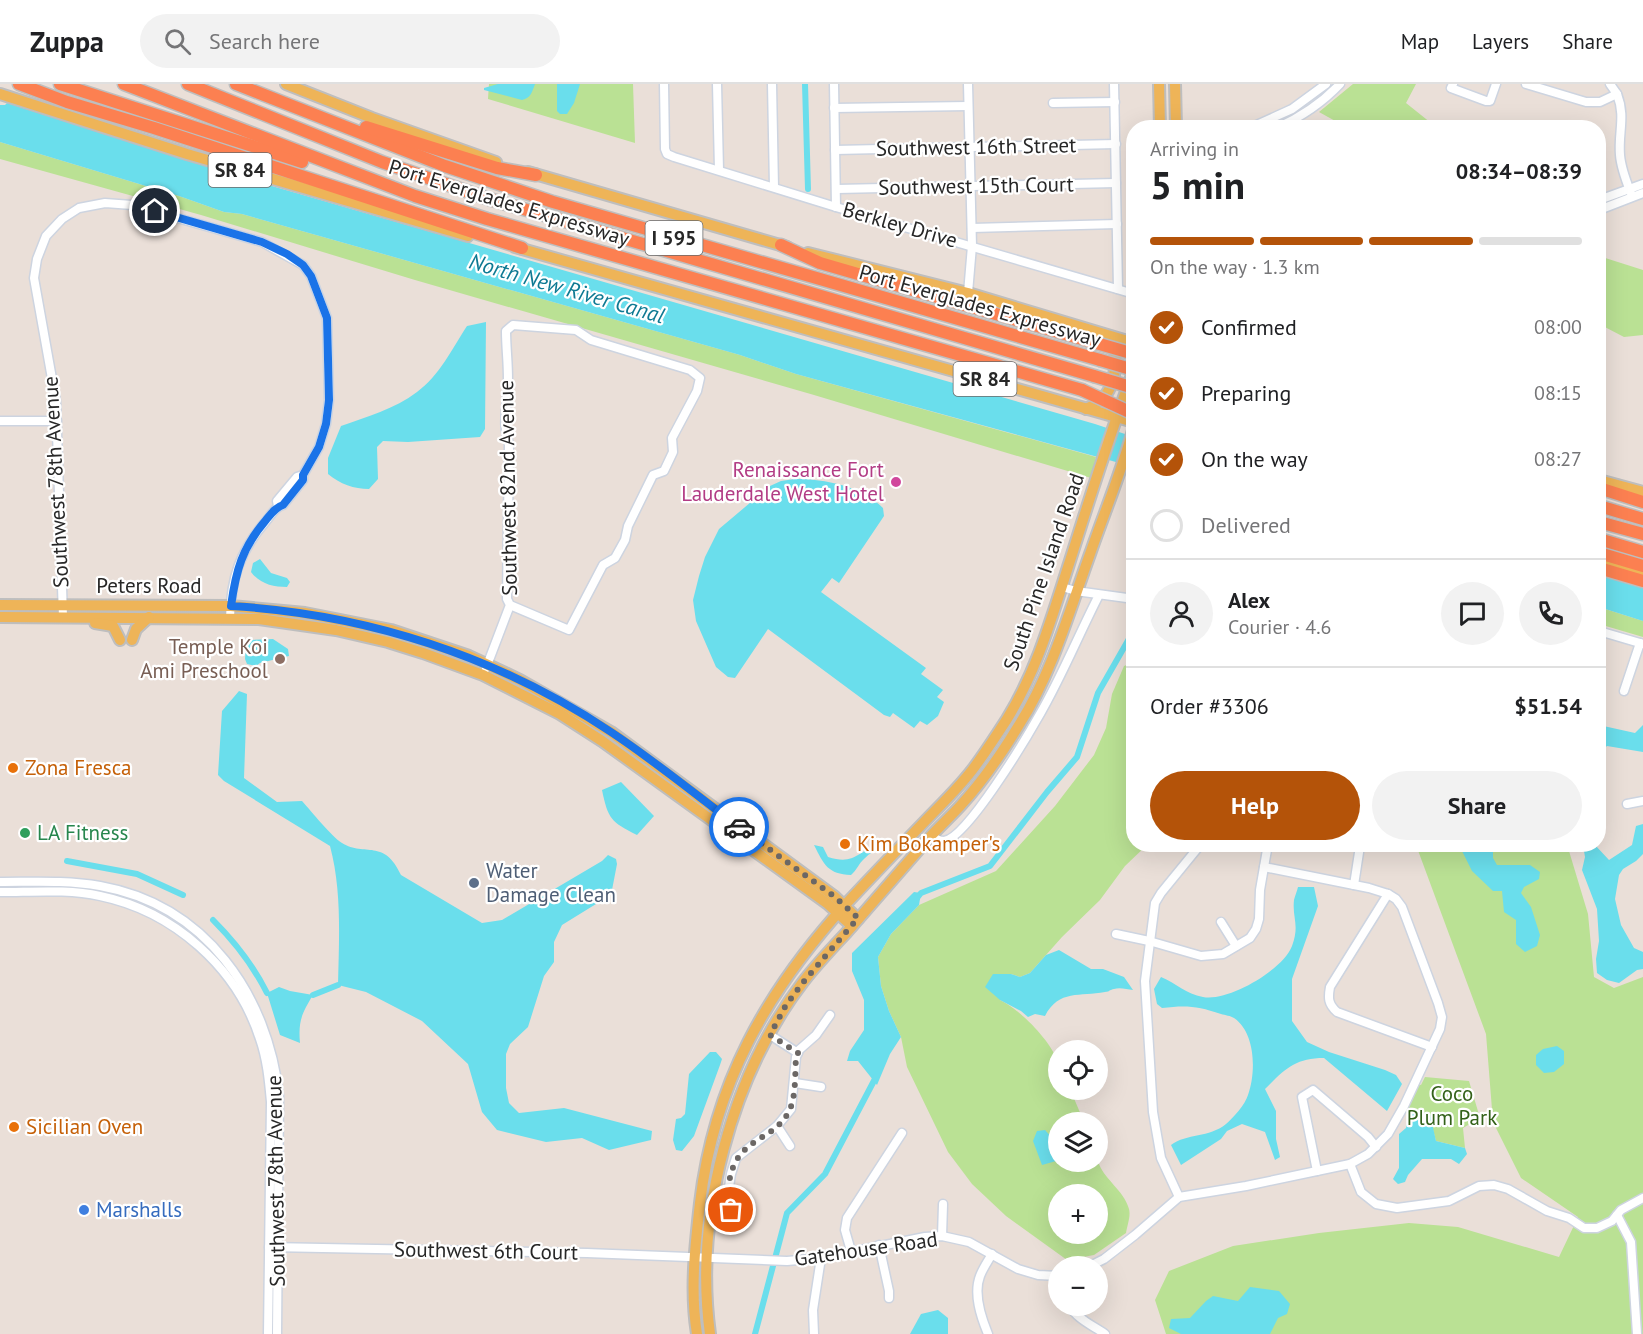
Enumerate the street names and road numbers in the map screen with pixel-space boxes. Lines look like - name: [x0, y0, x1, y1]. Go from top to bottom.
- street label: Southwest 16th Street: [876, 131, 1076, 162]
- road number: SR 84: [208, 153, 272, 187]
- street label: Port Everglades Expressway: [385, 153, 633, 252]
- street label: Southwest 15th Court: [878, 170, 1074, 201]
- street label: Berkley Drive: [840, 195, 961, 254]
- road number: I 595: [646, 221, 702, 255]
- street label: Port Everglades Expressway: [856, 258, 1104, 353]
- road number: SR 84: [954, 362, 1016, 396]
- street label: Southwest 78th Avenue: [36, 376, 75, 588]
- street label: Southwest 82nd Avenue: [492, 380, 523, 596]
- street label: South Pine Island Road: [997, 469, 1090, 674]
- street label: Peters Road: [96, 572, 202, 599]
- street label: Southwest 78th Avenue: [260, 1075, 291, 1287]
- street label: Gatehouse Road: [793, 1225, 939, 1272]
- street label: Southwest 6th Court: [394, 1235, 578, 1266]

